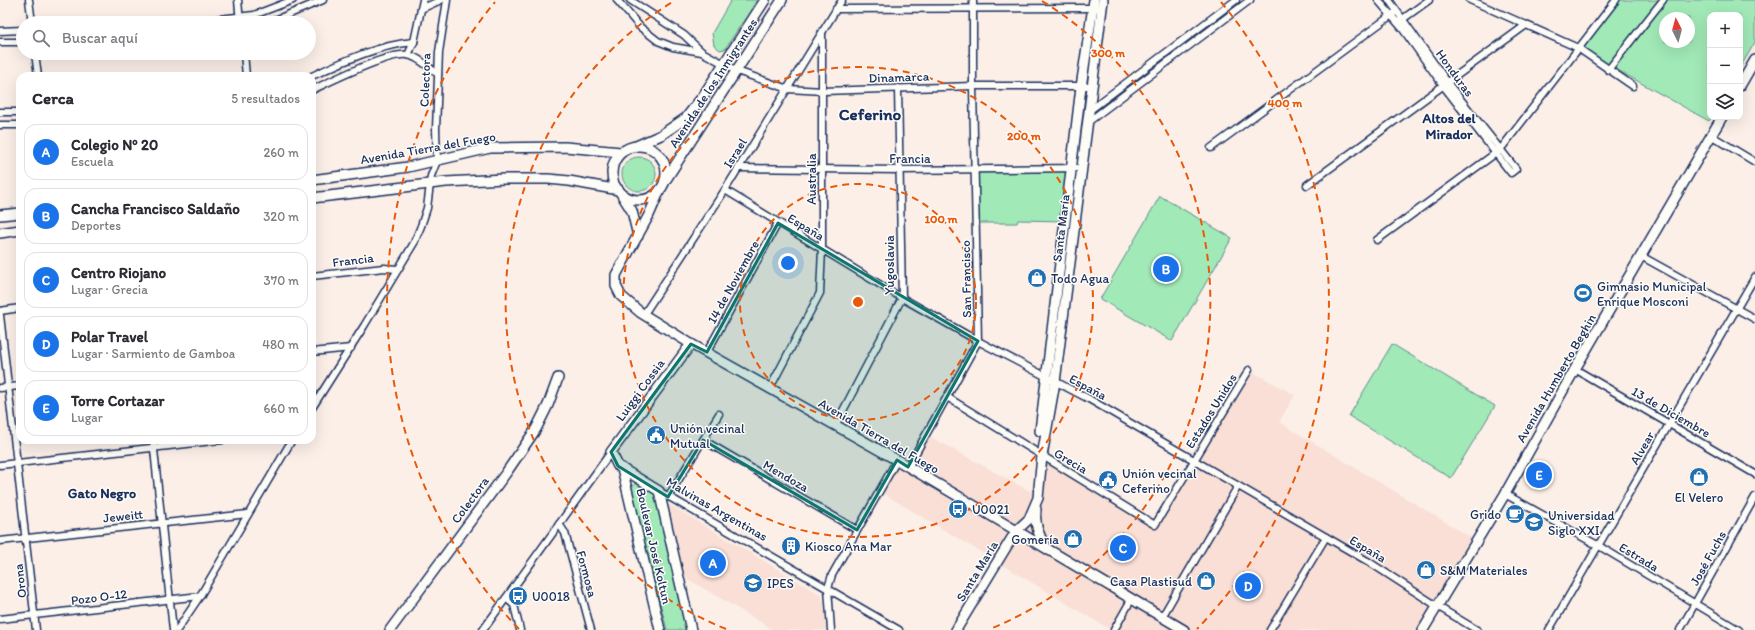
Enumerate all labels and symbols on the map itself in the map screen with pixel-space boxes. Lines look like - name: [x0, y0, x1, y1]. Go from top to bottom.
- north arrow: [1659, 12, 1695, 48]
- street label: Avenida de los Inmigrantes: [666, 15, 761, 150]
- text: 300 m: [1091, 46, 1126, 60]
- street label: Honduras: [1433, 46, 1477, 100]
- street label: Colectora: [417, 52, 433, 107]
- street label: Dinamarca: [868, 68, 930, 86]
- text: 400 m: [1268, 96, 1303, 110]
- district label: Ceferino: [839, 104, 902, 124]
- district label: Altos del Mirador: [1421, 110, 1477, 143]
- street label: Avenida Tierra del Fuego: [359, 129, 497, 167]
- text: 200 m: [1007, 129, 1042, 143]
- street label: Israel: [720, 135, 750, 171]
- street label: Francia: [889, 151, 931, 166]
- street label: Australia: [804, 153, 819, 205]
- street label: Santa María: [1049, 193, 1073, 263]
- street label: España: [785, 210, 827, 244]
- text: 100 m: [924, 212, 958, 226]
- street label: Yugoslavia: [882, 235, 897, 295]
- street label: 14 de Noviembre: [704, 238, 762, 326]
- street label: San Francisco: [958, 240, 974, 318]
- street label: Francia: [331, 250, 375, 270]
- your location: [778, 253, 798, 273]
- pin: B: [1153, 254, 1179, 284]
- shop icon: Todo Agua: [1026, 267, 1048, 289]
- place label: Todo Agua: [1051, 271, 1110, 286]
- place label: Gimnasio Municipal Enrique Mosconi: [1597, 279, 1707, 309]
- sports icon: Gimnasio Municipal Enrique Mosconi: [1572, 282, 1594, 304]
- centre of rings: [851, 295, 865, 309]
- street label: Avenida Humberto Beghin: [1513, 311, 1599, 445]
- street label: Luiggi Cossia: [612, 356, 668, 424]
- street label: España: [1067, 371, 1110, 403]
- street label: Estados Unidos: [1182, 371, 1240, 451]
- street label: 13 de Diciembre: [1629, 383, 1713, 441]
- street label: Avenida Tierra del Fuego: [816, 395, 942, 477]
- place label: Unión vecinal Mutual: [670, 421, 745, 451]
- public building icon: Unión vecinal Mutual: [645, 424, 667, 446]
- street label: Alvear: [1627, 428, 1658, 467]
- street label: Grecia: [1052, 445, 1091, 477]
- street label: Mendoza: [761, 457, 812, 495]
- pin: E: [1526, 460, 1552, 490]
- place label: Unión vecinal Ceferino: [1122, 466, 1197, 496]
- shop icon: El Velero: [1688, 466, 1710, 488]
- public building icon: Unión vecinal Ceferino: [1097, 469, 1119, 491]
- street label: Colectora: [448, 473, 492, 526]
- street label: Malvinas Argentinas: [664, 474, 770, 544]
- district label: Gato Negro: [68, 485, 136, 502]
- street label: Boulevar José Koltun: [633, 486, 675, 606]
- place label: El Velero: [1675, 490, 1724, 505]
- bus stop icon: U0021: [947, 498, 969, 520]
- place label: U0021: [972, 502, 1010, 517]
- cafe icon: Grido: [1504, 503, 1526, 525]
- street label: Jeweitt: [102, 506, 144, 526]
- place label: Grido: [1470, 507, 1501, 522]
- place label: Universidad Siglo XXI: [1548, 508, 1615, 538]
- school or university icon: Universidad Siglo XXI: [1523, 511, 1545, 533]
- shop icon: Gomería: [1062, 528, 1084, 550]
- street label: José Fuchs: [1687, 528, 1729, 588]
- place label: Gomería: [1011, 532, 1059, 547]
- street label: España: [1347, 532, 1389, 566]
- pin: C: [1110, 533, 1136, 563]
- building icon: Kiosco Ana Mar: [780, 535, 802, 557]
- street label: Santa María: [953, 538, 1001, 604]
- place label: Kiosco Ana Mar: [805, 539, 892, 554]
- street label: Estrada: [1617, 539, 1662, 575]
- pin: A: [700, 548, 726, 578]
- street label: Formosa: [574, 549, 600, 599]
- shop icon: S&M Materiales: [1415, 559, 1437, 581]
- street label: Orona: [10, 562, 30, 599]
- place label: S&M Materiales: [1440, 563, 1528, 578]
- shop icon: Casa Plastisud: [1195, 570, 1217, 592]
- pin: D: [1235, 571, 1261, 601]
- school or university icon: IPES: [742, 572, 764, 594]
- place label: Casa Plastisud: [1110, 574, 1192, 589]
- place label: IPES: [767, 576, 794, 591]
- bus stop icon: U0018: [507, 585, 529, 607]
- street label: Pozo O-12: [70, 586, 128, 608]
- place label: U0018: [532, 589, 570, 604]

